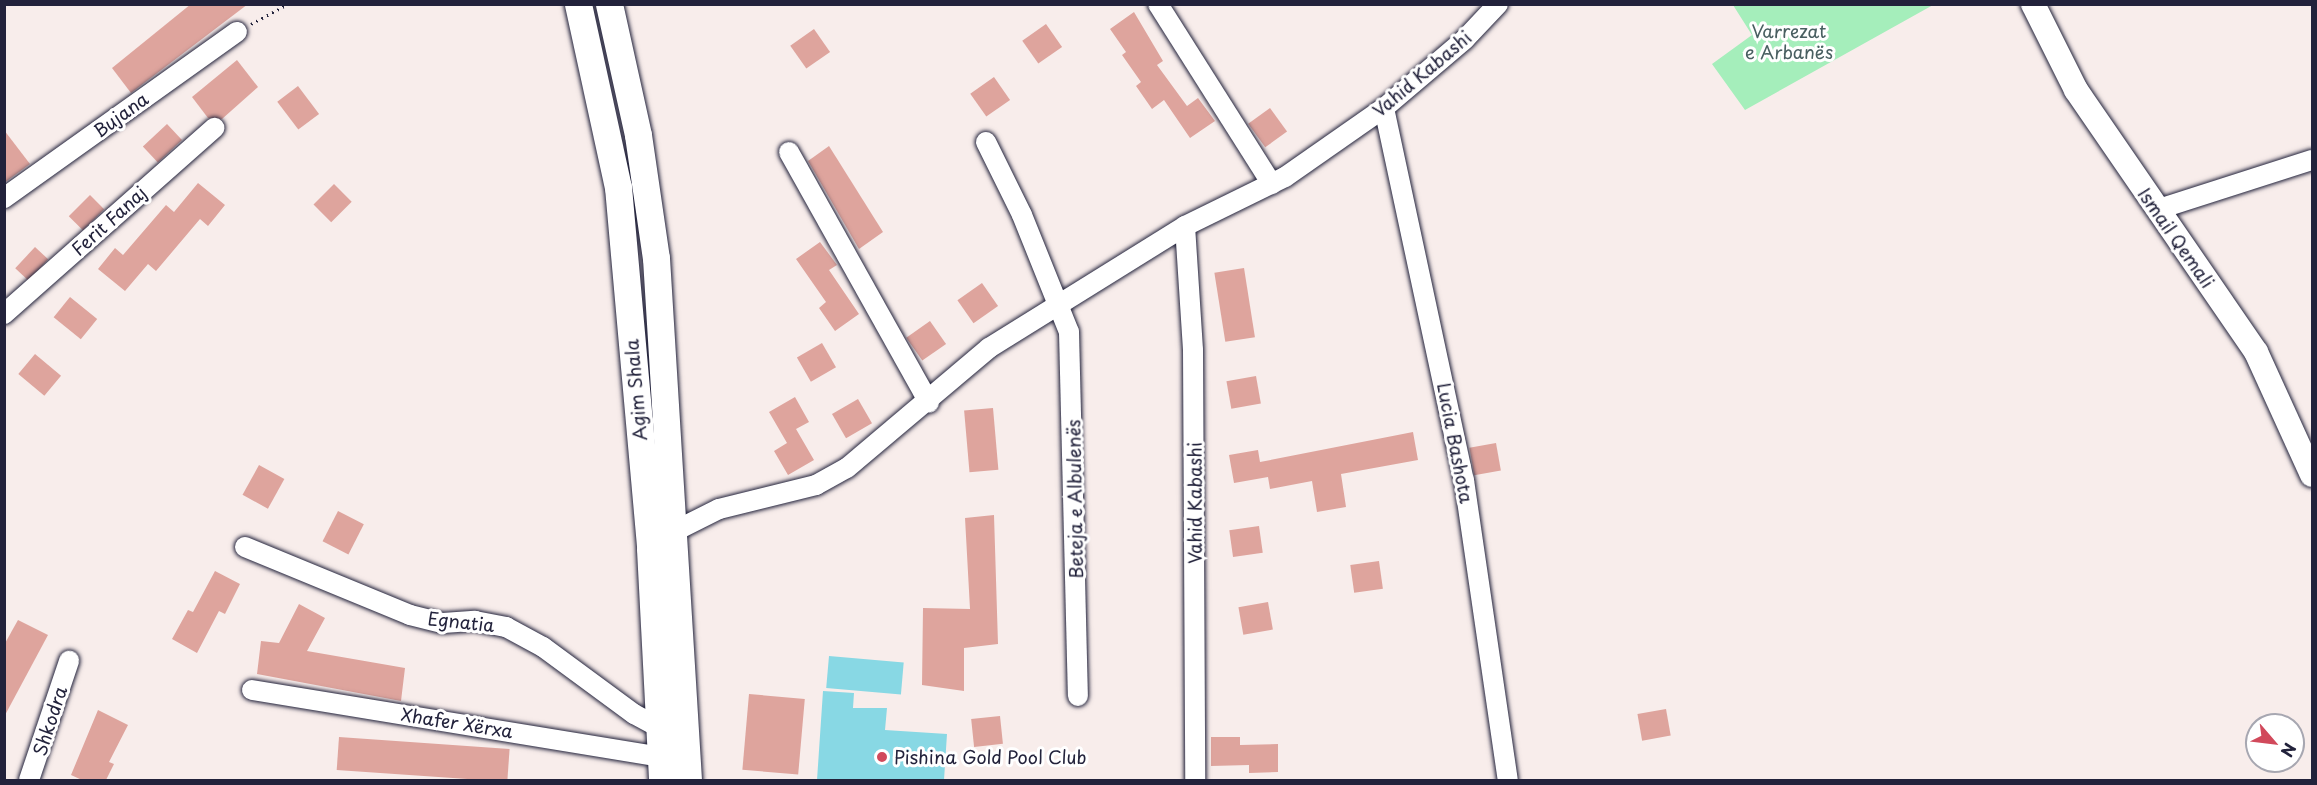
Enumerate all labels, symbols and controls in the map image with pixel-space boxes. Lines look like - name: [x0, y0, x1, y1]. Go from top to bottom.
- park label: Varrezat e Arbanës: [1745, 21, 1833, 63]
- street label: Vahid Kabashi: [1368, 26, 1476, 122]
- street label: Bujana: [90, 88, 152, 142]
- street label: Ferit Fanaj: [67, 182, 151, 260]
- street label: Ismail Qemali: [2133, 183, 2219, 293]
- street label: Agim Shala: [621, 338, 651, 442]
- street label: Lucia Bashota: [1433, 381, 1477, 505]
- street label: Beteja e Albulenës: [1063, 419, 1087, 579]
- street label: Vahid Kabashi: [1184, 442, 1206, 564]
- street label: Egnatia: [427, 608, 495, 636]
- street label: Shkodra: [29, 683, 71, 759]
- street label: Xhafer Xërxa: [399, 703, 515, 743]
- north arrow: [2245, 713, 2305, 773]
- text: N: [2276, 739, 2303, 762]
- place label: Pishina Gold Pool Club: [894, 746, 1088, 768]
- marker: Pishina Gold Pool Club: [875, 750, 889, 764]

